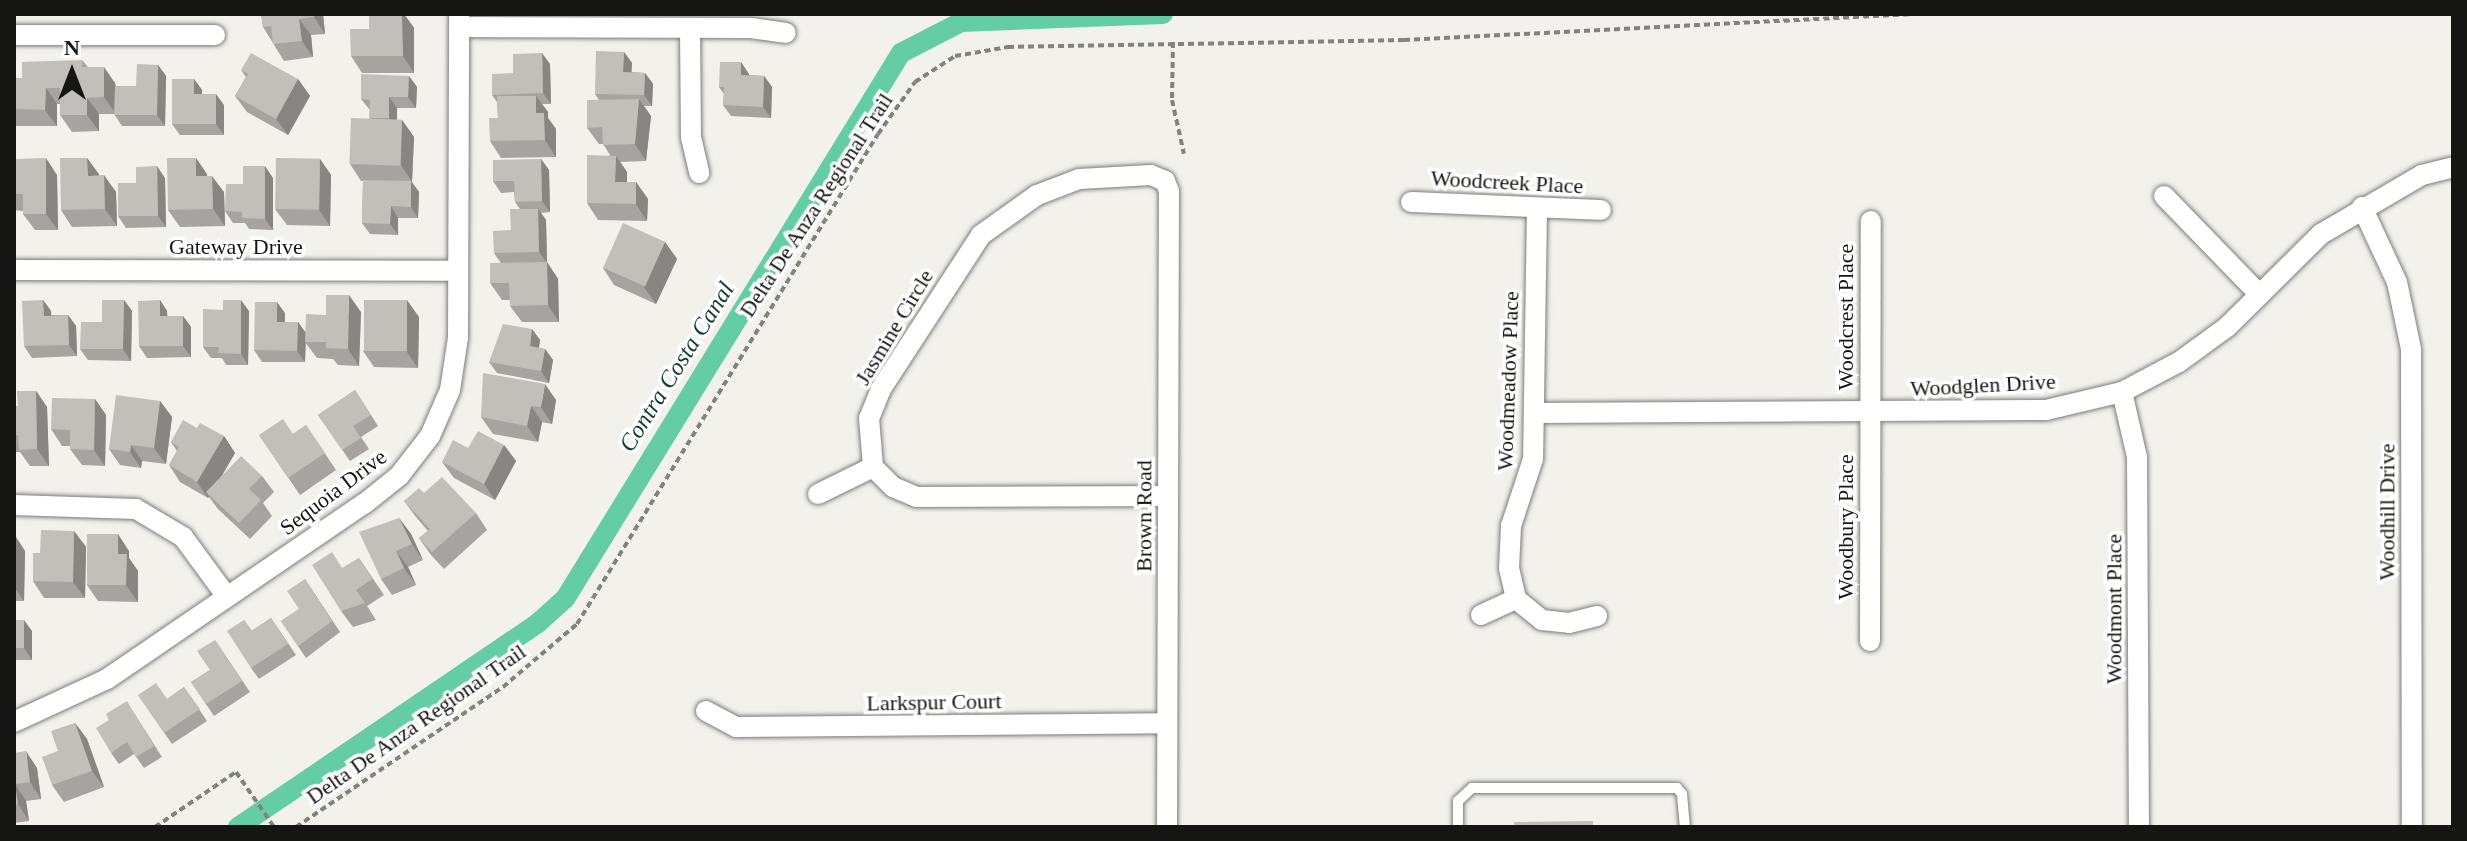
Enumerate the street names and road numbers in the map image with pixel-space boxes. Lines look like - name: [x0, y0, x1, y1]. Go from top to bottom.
- street label: Delta De Anza Regional Trail: [733, 87, 899, 323]
- street label: Woodcreek Place: [1430, 165, 1584, 199]
- street label: Gateway Drive: [169, 234, 303, 260]
- street label: Woodcrest Place: [1833, 244, 1859, 390]
- street label: Jasmine Circle: [849, 264, 939, 390]
- street label: Woodmeadow Place: [1492, 291, 1524, 471]
- street label: Woodglen Drive: [1910, 368, 2056, 402]
- street label: Sequoia Drive: [275, 443, 391, 541]
- street label: Woodhill Drive: [2374, 444, 2400, 580]
- street label: Woodbury Place: [1833, 454, 1859, 600]
- street label: Brown Road: [1131, 460, 1157, 572]
- street label: Woodmont Place: [2101, 534, 2127, 684]
- street label: Delta De Anza Regional Trail: [301, 638, 531, 810]
- street label: Larkspur Court: [866, 688, 1002, 716]

